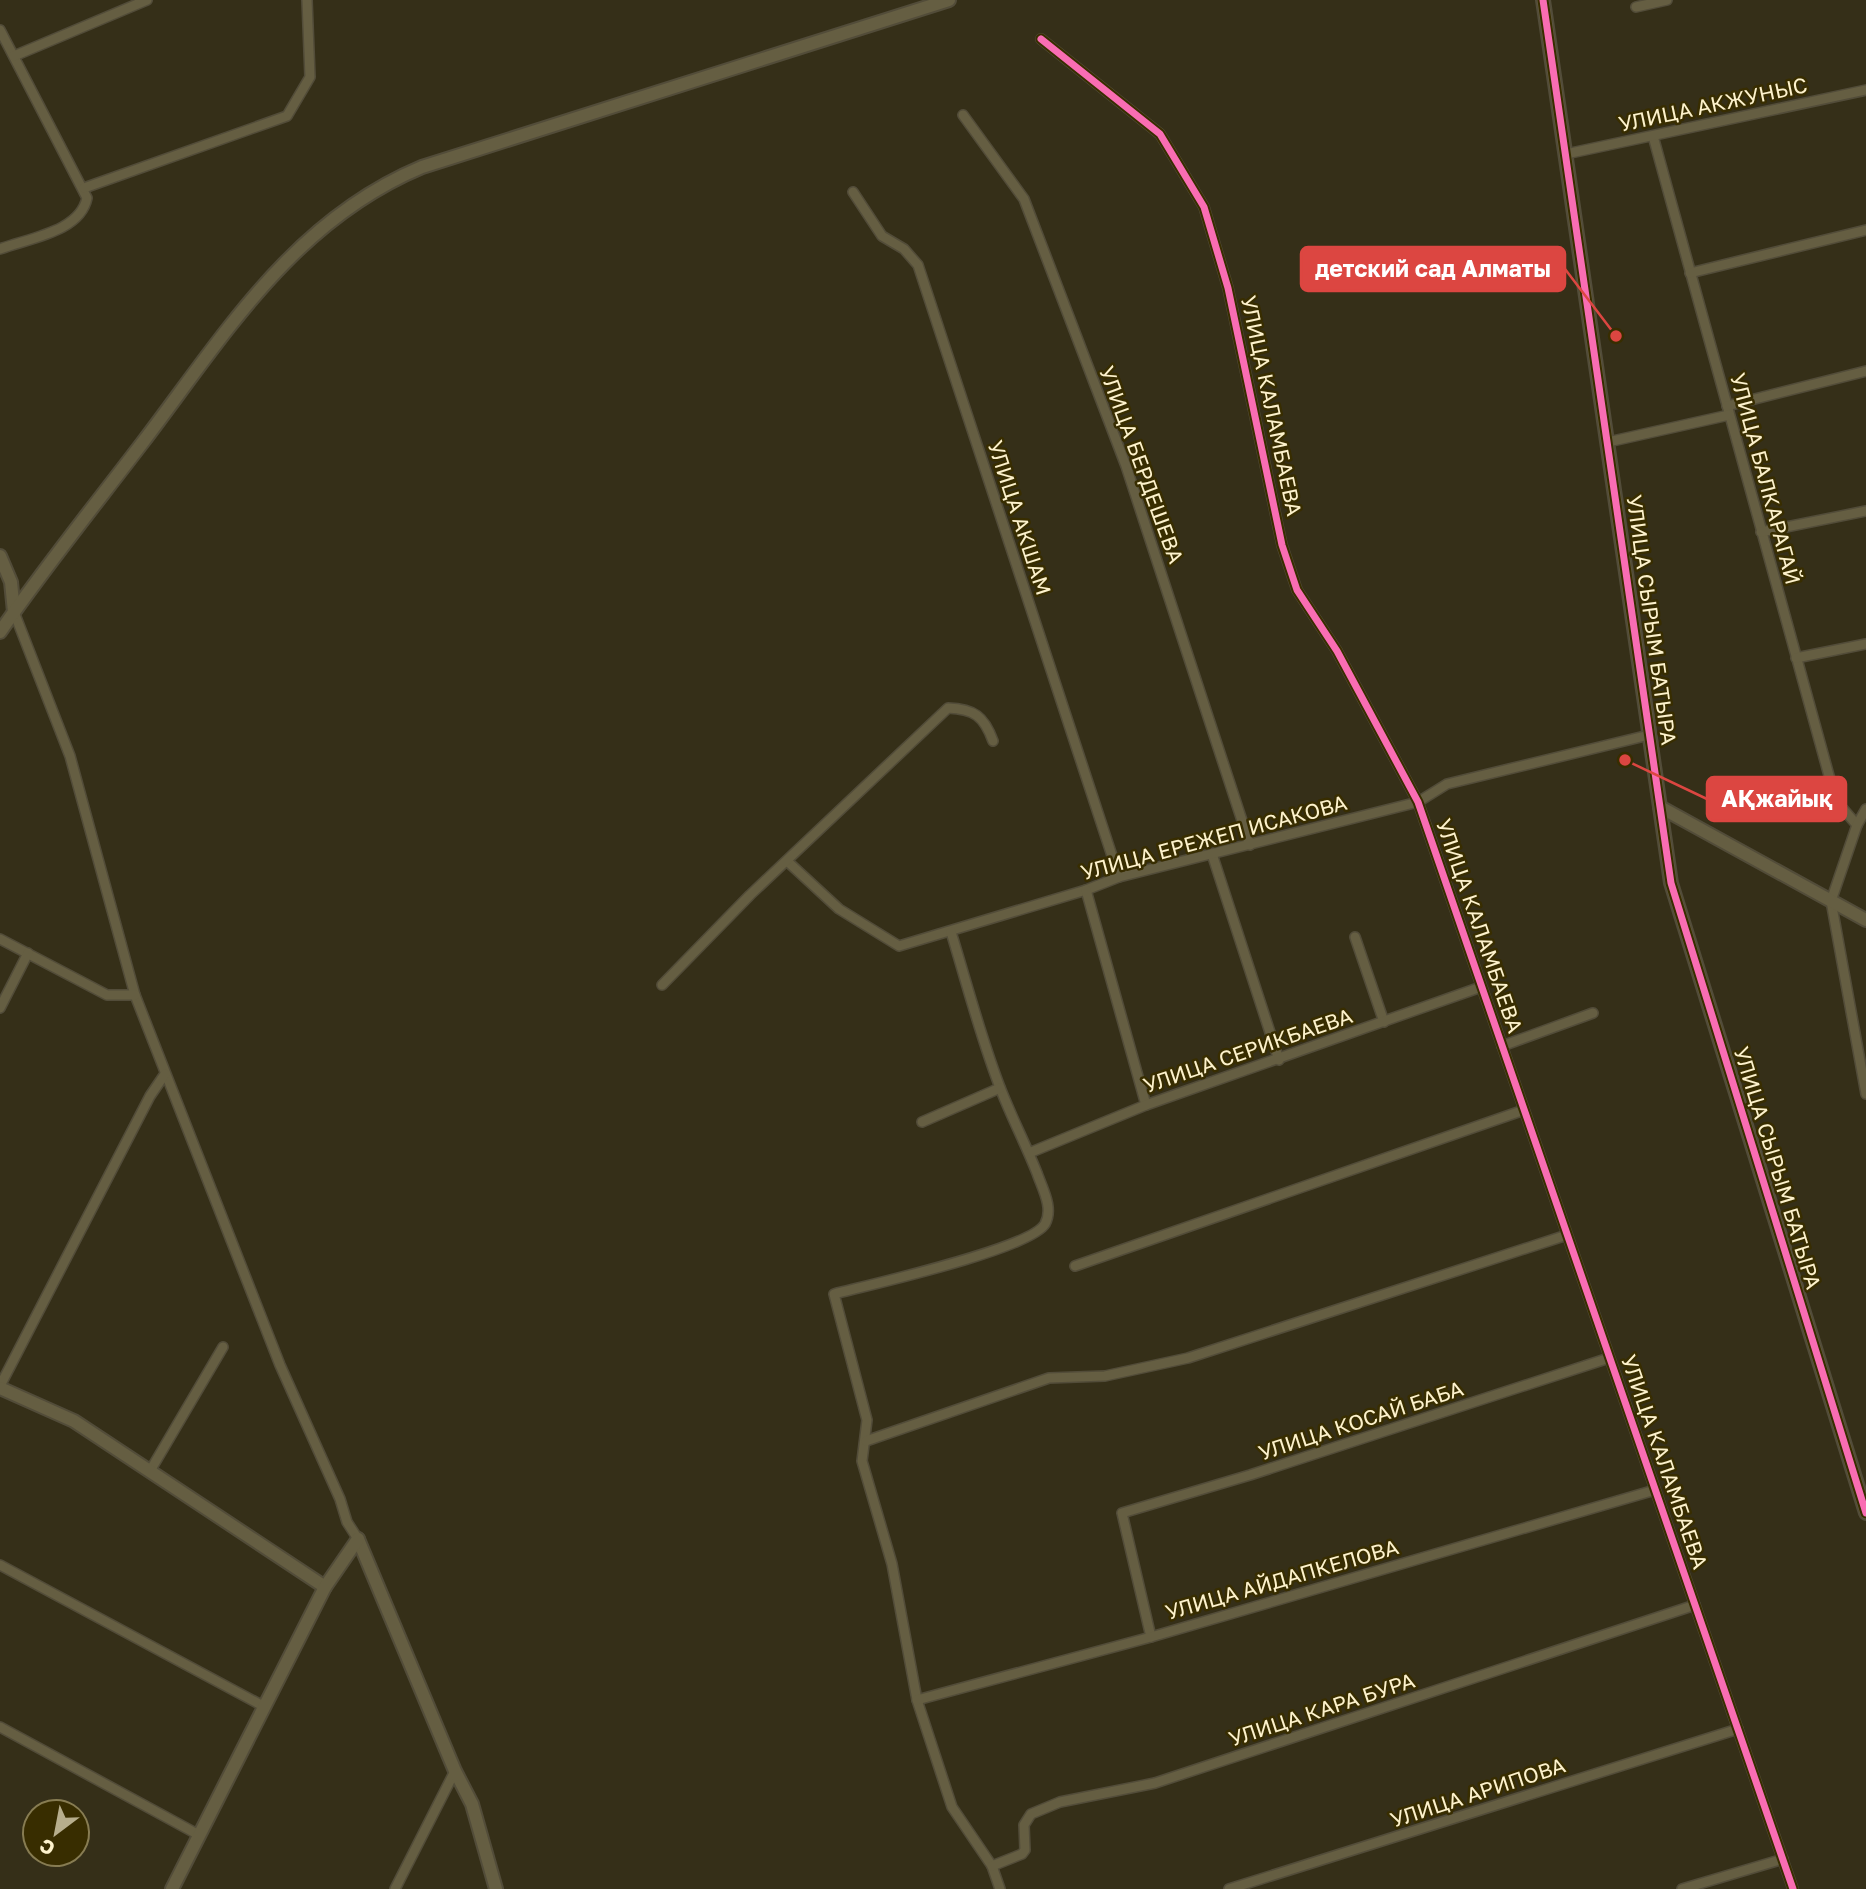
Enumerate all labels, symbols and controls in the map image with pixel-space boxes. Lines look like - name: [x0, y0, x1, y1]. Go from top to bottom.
- street label: УЛИЦА АКЖУНЫС: [1616, 71, 1809, 137]
- callout: детский сад Алматы: [1301, 247, 1565, 291]
- text: детский сад Алматы: [1315, 254, 1551, 282]
- street label: УЛИЦА КАЛАМБАЕВА: [1236, 293, 1308, 518]
- street label: УЛИЦА БЕРДЕШЕВА: [1094, 362, 1190, 567]
- street label: УЛИЦА БАЛКАРАГАЙ: [1725, 370, 1807, 587]
- street label: УЛИЦА АКШАМ: [983, 437, 1057, 598]
- street label: УЛИЦА СЫРЫМ БАТЫРА: [1622, 493, 1682, 747]
- callout: АҚжайық: [1707, 777, 1846, 821]
- text: АҚжайық: [1721, 784, 1833, 812]
- street label: УЛИЦА ЕРЕЖЕП ИСАКОВА: [1078, 789, 1350, 885]
- street label: УЛИЦА КАЛАМБАЕВА: [1431, 815, 1529, 1036]
- street label: УЛИЦА СЕРИКБАЕВА: [1140, 1002, 1356, 1098]
- street label: УЛИЦА СЫРЫМ БАТЫРА: [1729, 1043, 1827, 1292]
- street label: УЛИЦА КАЛАМБАЕВА: [1616, 1351, 1714, 1572]
- street label: УЛИЦА КОСАЙ БАБА: [1255, 1375, 1466, 1465]
- street label: УЛИЦА АЙДАПКЕЛОВА: [1162, 1533, 1401, 1625]
- street label: УЛИЦА КАРА БУРА: [1225, 1667, 1418, 1751]
- street label: УЛИЦА АРИПОВА: [1387, 1751, 1569, 1833]
- north arrow: [21, 1798, 91, 1868]
- text: С: [35, 1835, 59, 1861]

